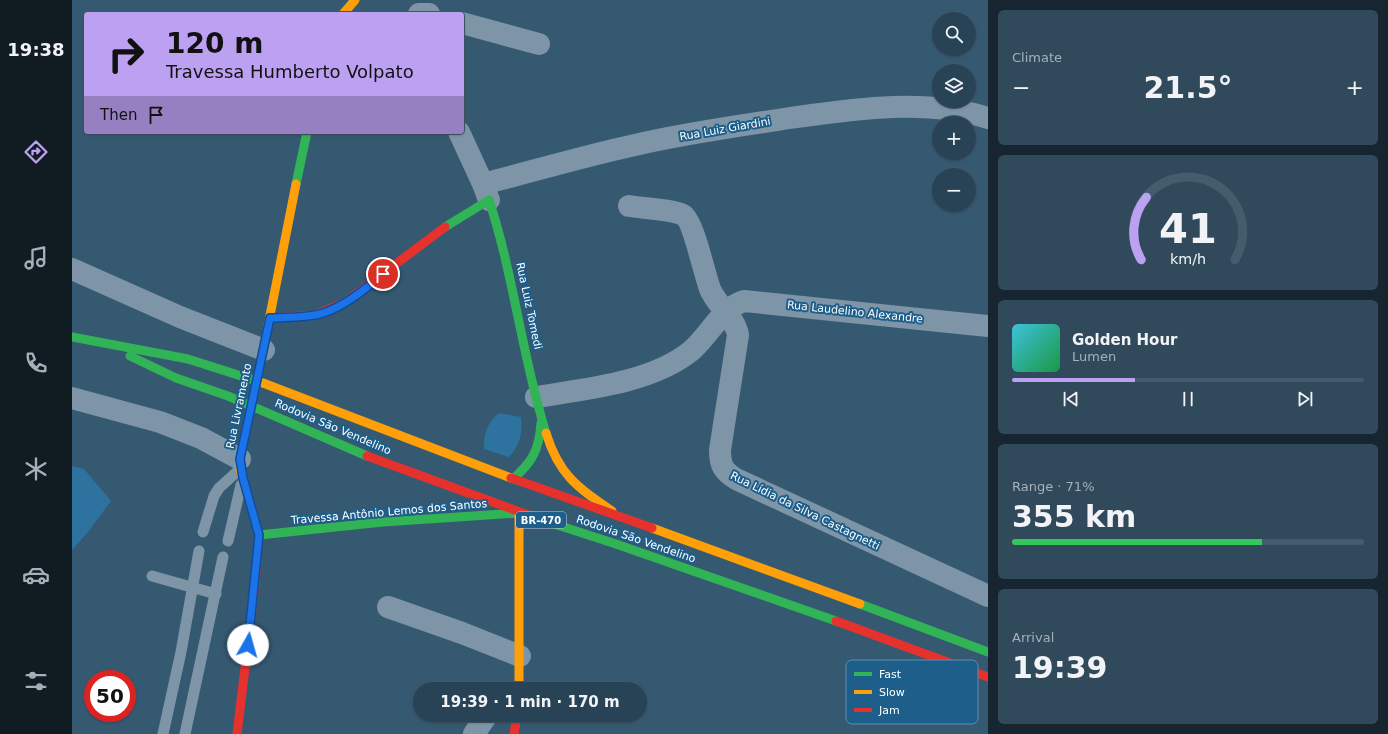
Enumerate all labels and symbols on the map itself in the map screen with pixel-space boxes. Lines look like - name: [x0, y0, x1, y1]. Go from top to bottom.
- street label: Rua Luiz Giardini: [678, 115, 772, 143]
- pin: [366, 257, 400, 291]
- street label: Rua Luiz Tomedi: [513, 261, 545, 351]
- street label: Rua Laudelino Alexandre: [786, 298, 924, 326]
- street label: Rua Livramento: [224, 362, 254, 450]
- street label: Rodovia São Vendelino: [273, 397, 393, 458]
- street label: Rua Lídia da Silva Castagnetti: [728, 469, 882, 553]
- street label: Travessa Antônio Lemos dos Santos: [289, 497, 488, 527]
- road number: BR-470: [516, 512, 566, 528]
- street label: Rodovia São Vendelino: [575, 512, 698, 566]
- position arrow: [227, 624, 269, 666]
- legend: [846, 660, 978, 724]
- text: Fast: [879, 668, 902, 681]
- speed limit sign: 50: [84, 670, 136, 722]
- text: Slow: [879, 686, 905, 699]
- text: Jam: [878, 704, 900, 717]

